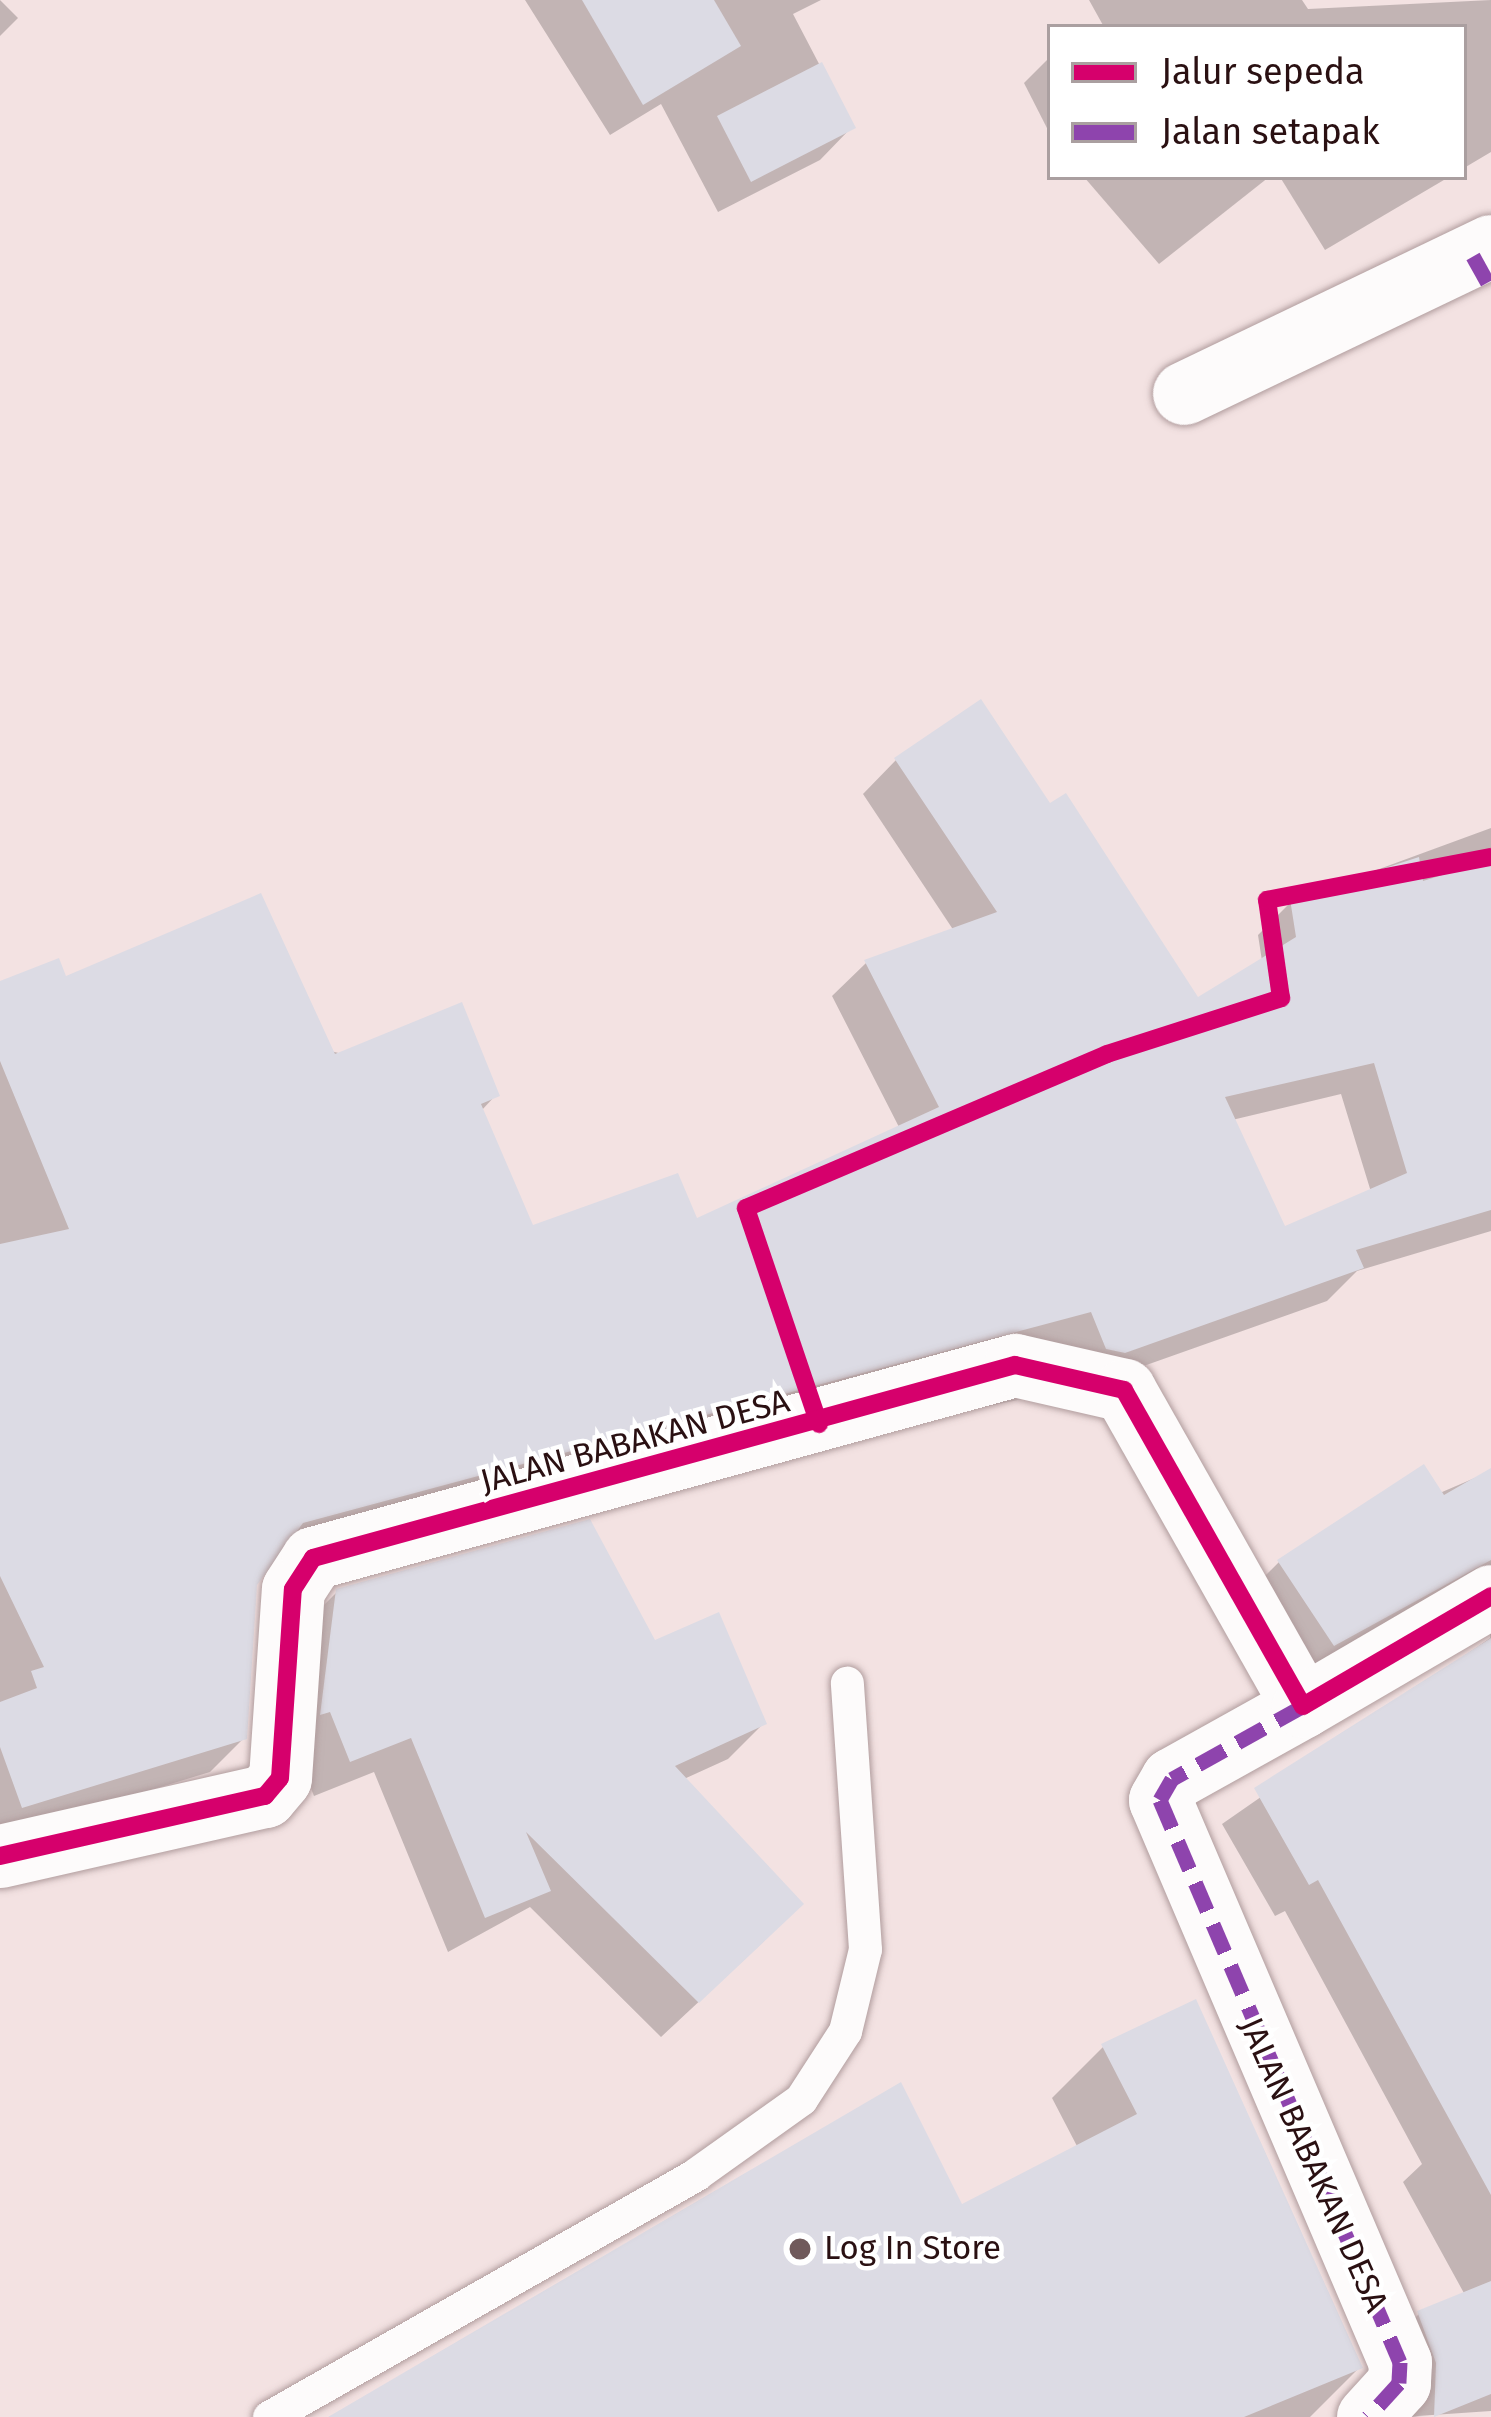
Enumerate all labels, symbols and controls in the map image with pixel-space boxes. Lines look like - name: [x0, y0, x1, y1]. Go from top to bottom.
- legend: [1047, 24, 1467, 180]
- text: Jalur sepeda: [1161, 50, 1365, 94]
- text: Jalan setapak: [1161, 110, 1380, 154]
- street label: JALAN BABAKAN DESA: [476, 1382, 794, 1502]
- street label: JALAN BABAKAN DESA: [1230, 2012, 1396, 2318]
- place label: Log In Store: [824, 2229, 1001, 2269]
- marker: Log In Store: [787, 2236, 813, 2262]

